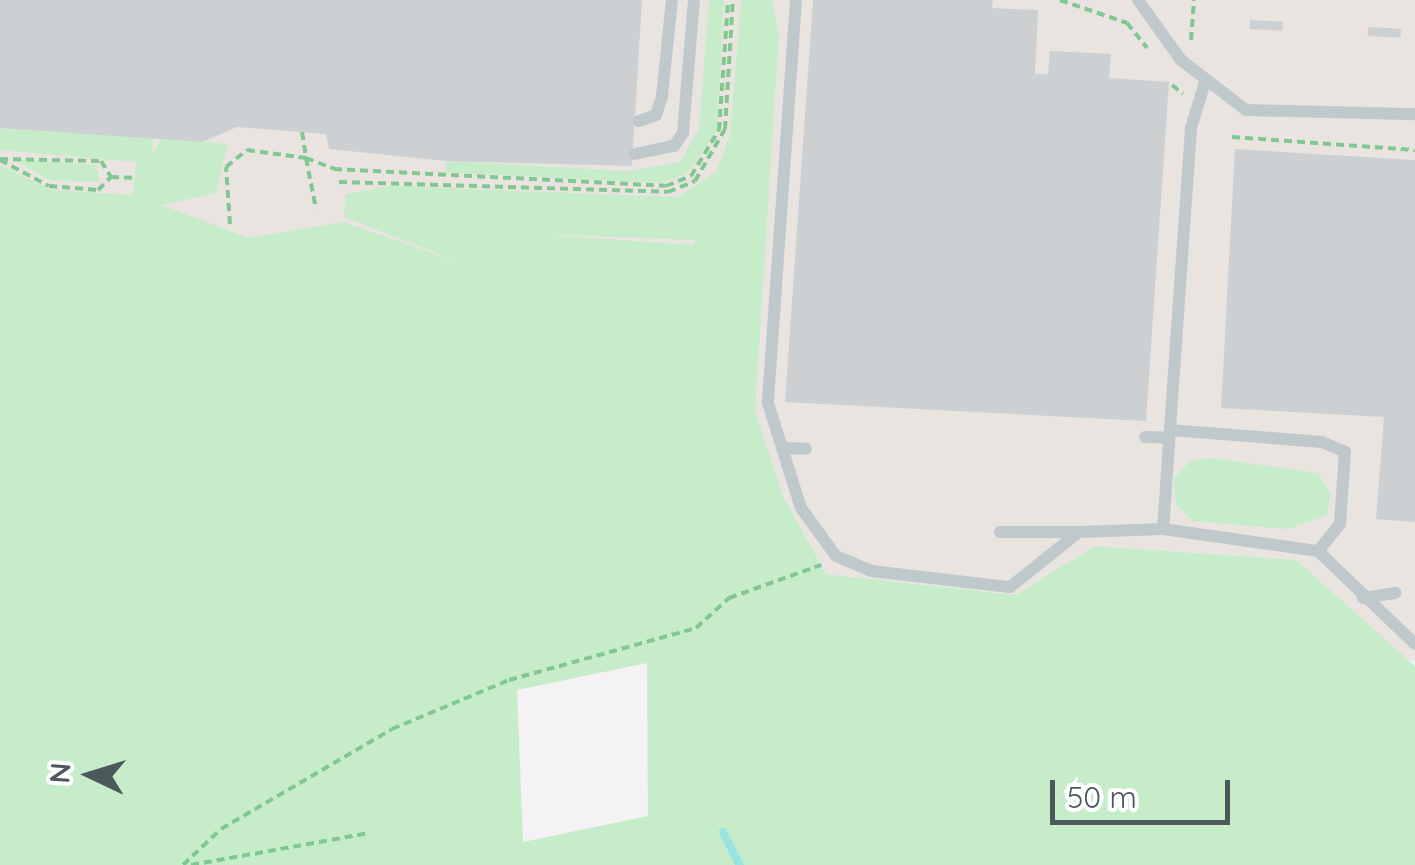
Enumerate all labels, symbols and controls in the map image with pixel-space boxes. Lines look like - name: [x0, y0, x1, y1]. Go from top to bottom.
- north arrow: [40, 725, 140, 825]
- scale bar: [1055, 760, 1235, 822]
- text: N: [41, 761, 78, 784]
- text: 50 m: [1067, 778, 1137, 816]

